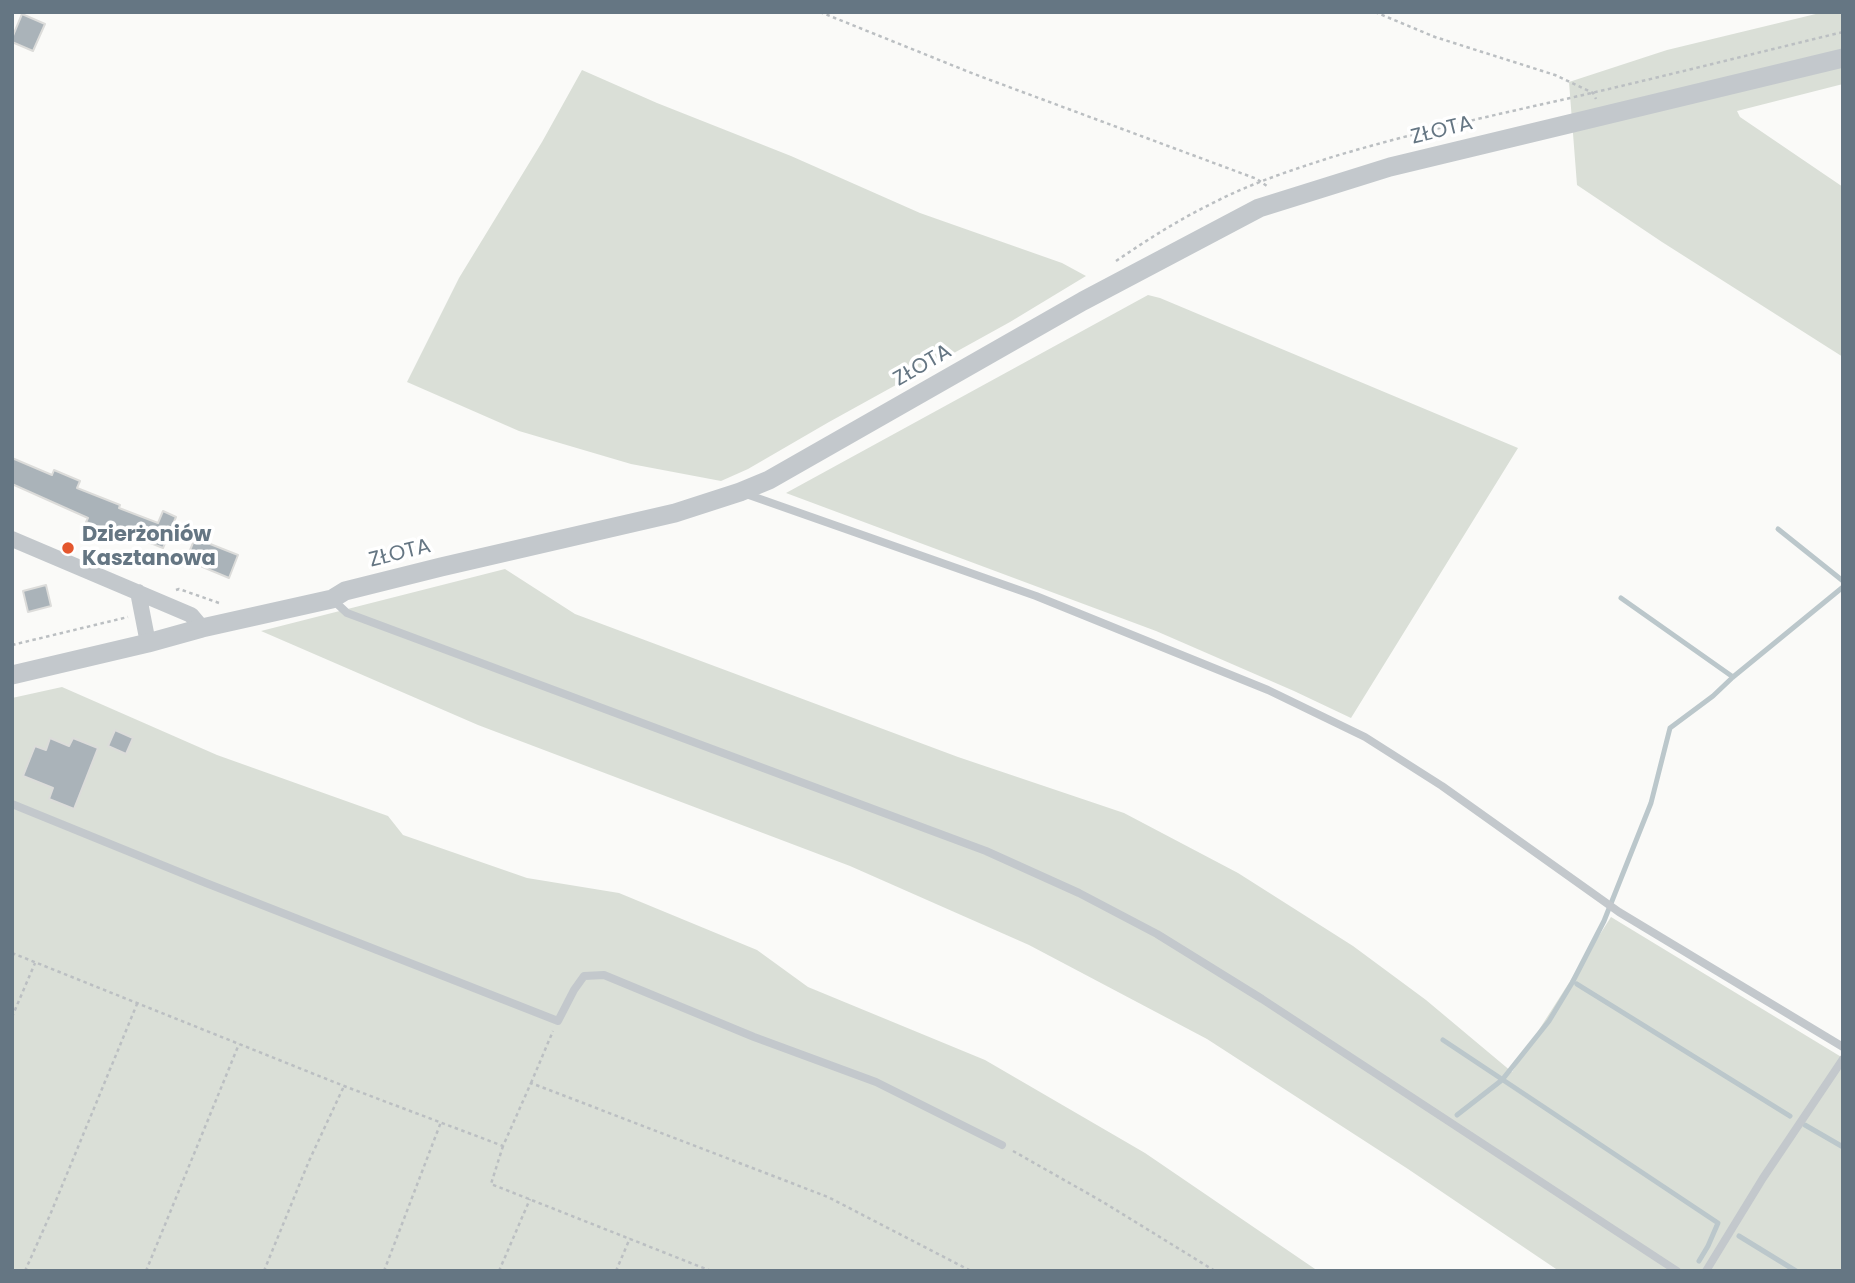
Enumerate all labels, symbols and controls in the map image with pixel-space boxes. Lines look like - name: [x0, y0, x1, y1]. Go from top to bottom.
- street label: ZŁOTA: [1409, 111, 1475, 151]
- street label: ZŁOTA: [890, 339, 956, 393]
- place label: Dzierżoniów Kasztanowa: [82, 523, 216, 573]
- street label: ZŁOTA: [367, 534, 433, 574]
- marker: Dzierżoniów Kasztanowa: [60, 540, 76, 556]

